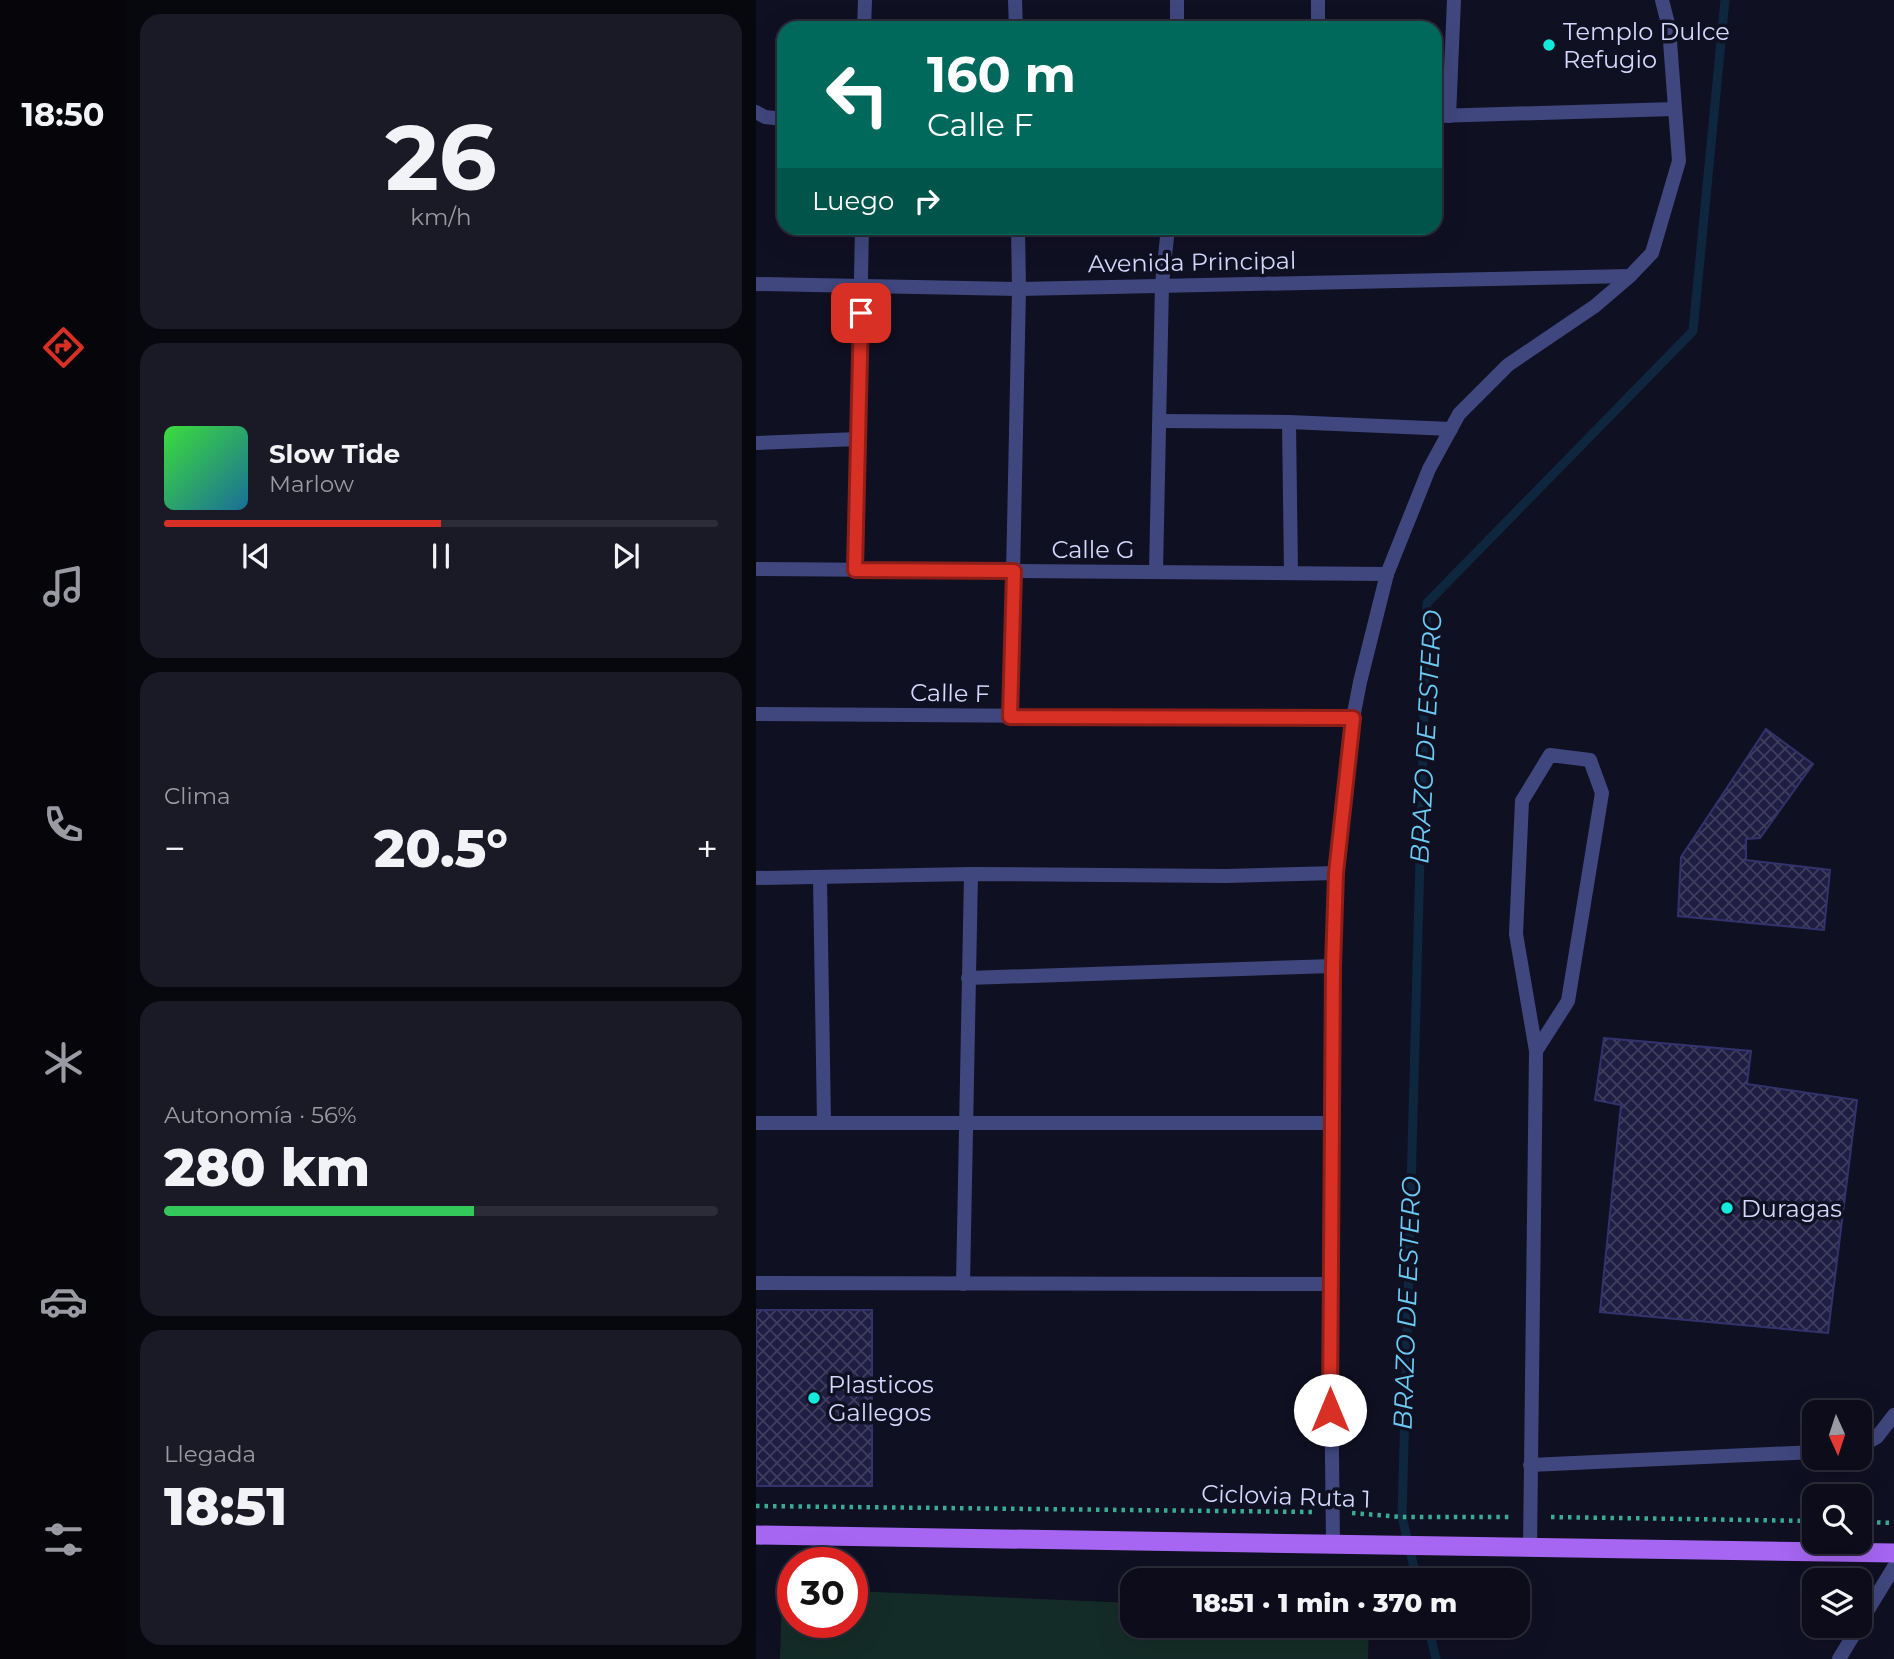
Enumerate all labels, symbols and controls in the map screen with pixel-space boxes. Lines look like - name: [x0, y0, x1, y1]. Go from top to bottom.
- place label: Templo Dulce Refugio: [1563, 17, 1730, 74]
- marker: Templo Dulce Refugio: [1541, 37, 1557, 53]
- text: 160 m: [927, 45, 1076, 104]
- icon: left: [812, 49, 903, 140]
- text: 18:50: [22, 95, 104, 134]
- text: 26: [385, 102, 497, 213]
- text: Calle F: [927, 105, 1034, 144]
- icon: right: [908, 182, 946, 220]
- text: Luego: [812, 185, 894, 217]
- text: km/h: [410, 203, 472, 231]
- street label: Avenida Principal: [1087, 246, 1297, 278]
- pin: [831, 283, 891, 343]
- icon: arrive: [842, 294, 880, 332]
- icon: directions: [39, 323, 88, 372]
- text: Slow Tide: [269, 438, 400, 470]
- text: Marlow: [269, 470, 354, 498]
- street label: Calle G: [1051, 535, 1135, 564]
- icon: previous: [237, 537, 275, 575]
- icon: pause: [422, 537, 460, 575]
- icon: next: [607, 537, 645, 575]
- icon: music: [39, 562, 88, 611]
- water label: BRAZO DE ESTERO: [1403, 609, 1449, 865]
- street label: Calle F: [910, 678, 990, 708]
- text: Clima: [164, 782, 231, 810]
- icon: phone: [39, 800, 88, 849]
- text: 20.5°: [374, 817, 508, 880]
- text: −: [164, 825, 186, 872]
- text: +: [696, 825, 718, 872]
- icon: climate: [39, 1038, 88, 1087]
- text: Autonomía · 56%: [164, 1101, 357, 1129]
- text: 280 km: [164, 1136, 370, 1199]
- water label: BRAZO DE ESTERO: [1387, 1175, 1427, 1431]
- place label: Duragas: [1741, 1194, 1842, 1223]
- marker: Duragas: [1719, 1200, 1735, 1216]
- icon: car: [39, 1277, 88, 1326]
- place label: Plasticos Gallegos: [828, 1370, 934, 1427]
- position arrow: [1293, 1373, 1367, 1447]
- marker: Plasticos Gallegos: [806, 1390, 822, 1406]
- north arrow: [1802, 1400, 1872, 1470]
- map controls: [1802, 1400, 1872, 1638]
- text: Llegada: [164, 1440, 256, 1468]
- text: 18:51: [164, 1475, 287, 1538]
- street label: Ciclovia Ruta 1: [1201, 1479, 1371, 1513]
- button: search: [1802, 1484, 1872, 1554]
- icon: filters: [39, 1515, 88, 1564]
- speed limit sign: 30: [777, 1547, 868, 1638]
- button: layers: [1802, 1568, 1872, 1638]
- text: 18:51 · 1 min · 370 m: [1193, 1587, 1457, 1619]

